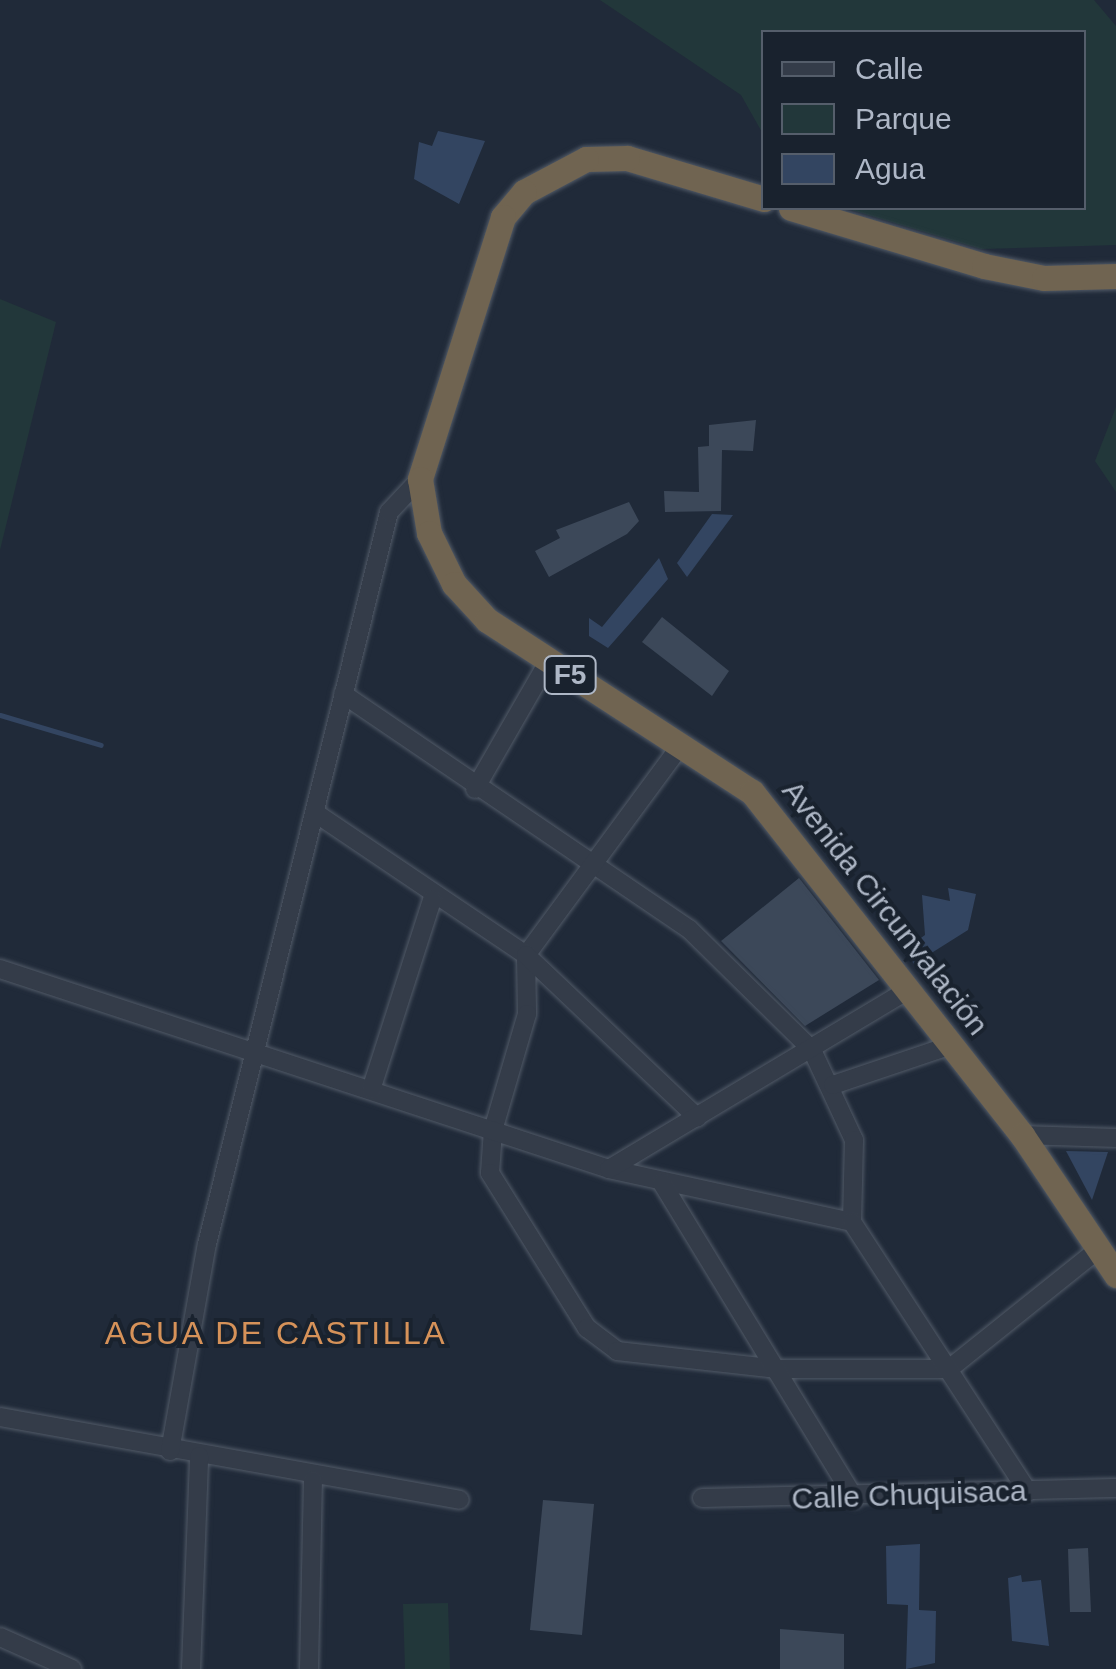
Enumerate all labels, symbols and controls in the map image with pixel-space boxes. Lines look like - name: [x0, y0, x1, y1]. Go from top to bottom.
- legend: [761, 30, 1086, 210]
- text: Calle: [855, 52, 923, 85]
- text: Parque: [855, 102, 952, 135]
- text: Agua: [855, 152, 925, 185]
- road number: F5: [542, 652, 598, 698]
- street label: Avenida Circunvalación: [774, 774, 996, 1042]
- district label: AGUA DE CASTILLA: [104, 1314, 448, 1352]
- street label: Calle Chuquisaca: [791, 1473, 1027, 1517]

